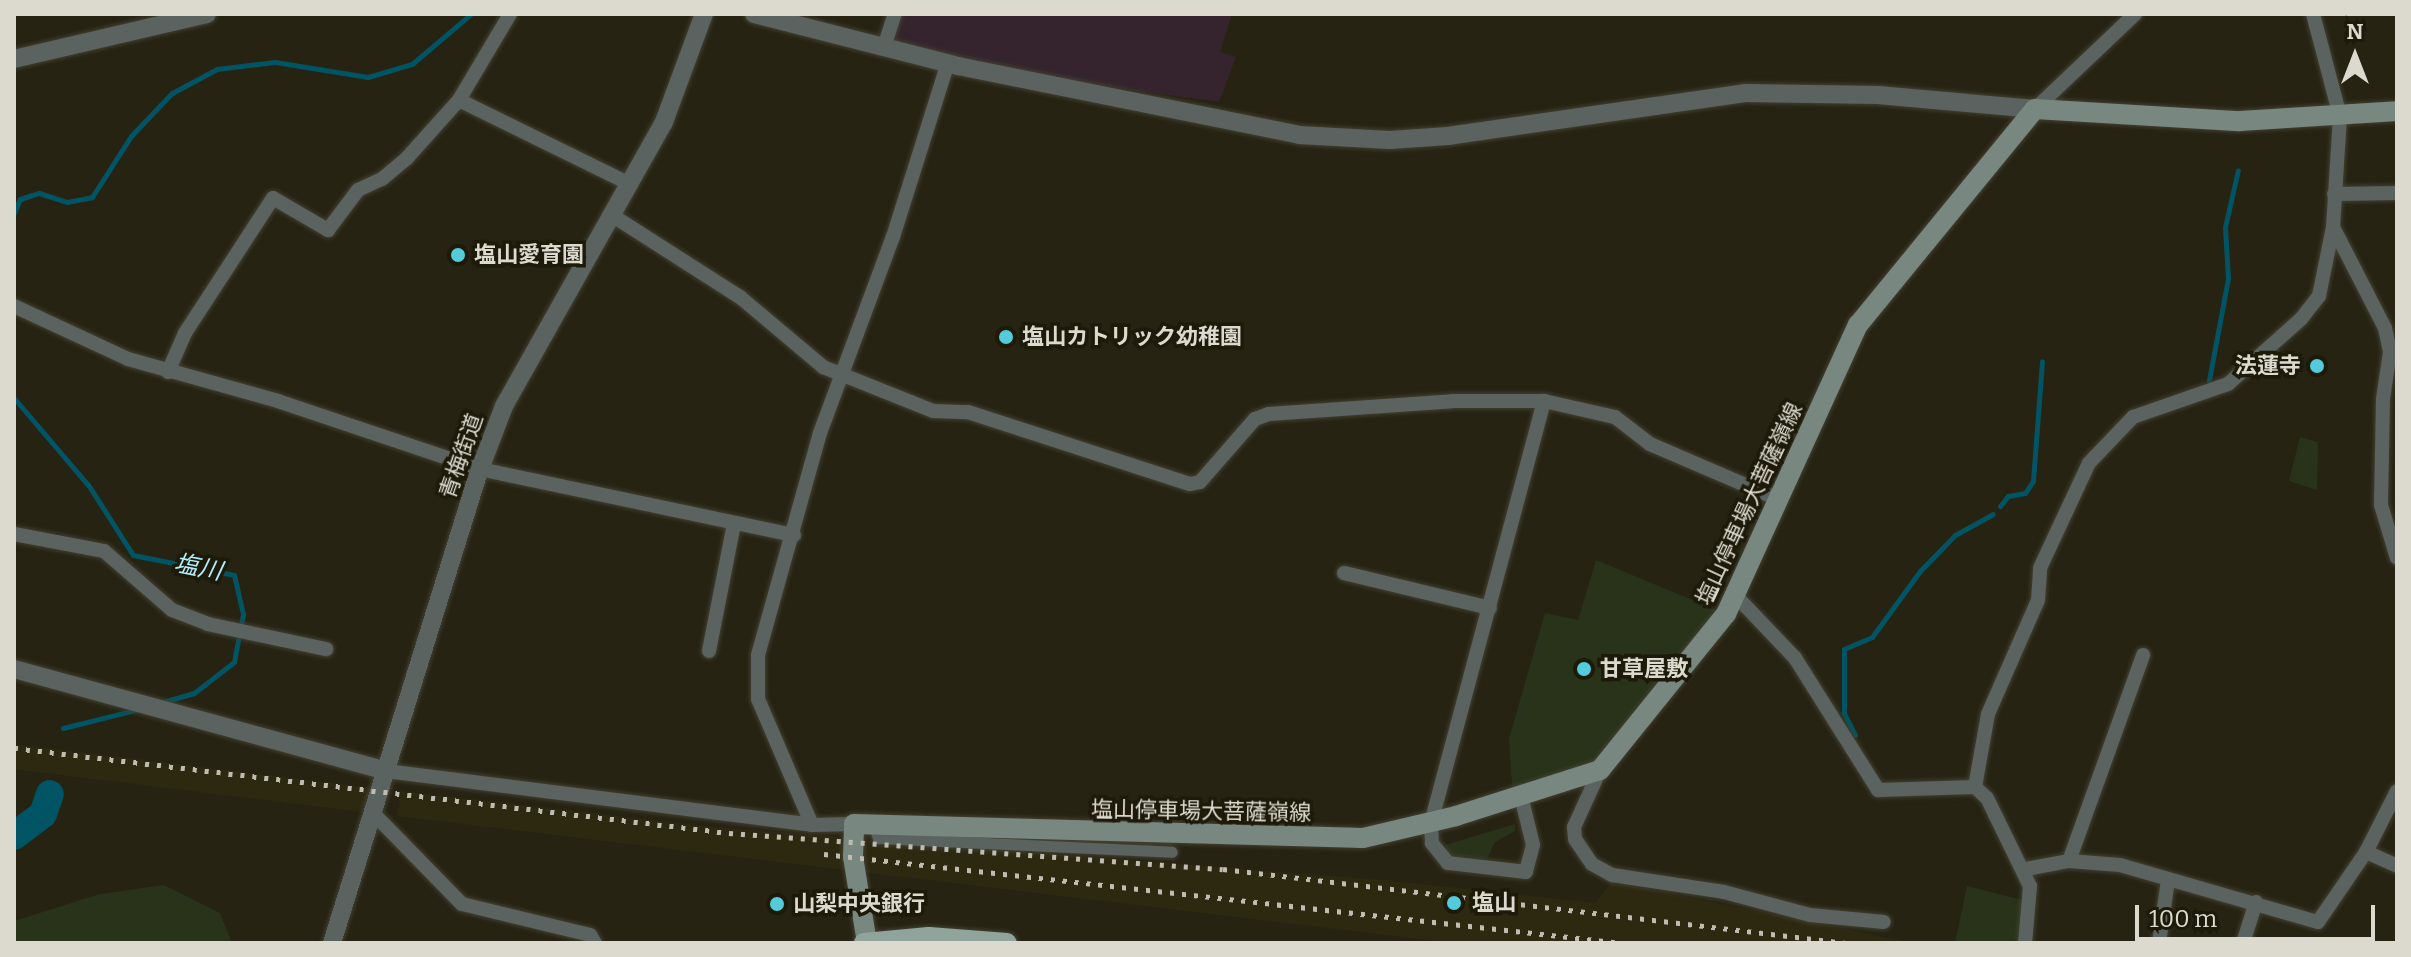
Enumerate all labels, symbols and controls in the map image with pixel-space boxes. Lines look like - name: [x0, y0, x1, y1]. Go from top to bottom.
- north arrow: [2315, 16, 2395, 96]
- text: N: [2347, 18, 2363, 45]
- place label: 塩山愛育園: [474, 242, 584, 268]
- marker: 塩山愛育園: [449, 246, 467, 264]
- place label: 塩山カトリック幼稚園: [1022, 324, 1242, 350]
- marker: 塩山カトリック幼稚園: [997, 328, 1015, 346]
- place label: 法蓮寺: [2235, 353, 2301, 379]
- marker: 法蓮寺: [2308, 357, 2326, 375]
- street label: 塩山停車場大菩薩嶺線: [1691, 399, 1807, 609]
- street label: 青梅街道: [434, 410, 488, 502]
- water label: 塩川: [172, 549, 224, 587]
- place label: 甘草屋敷: [1600, 656, 1688, 682]
- marker: 甘草屋敷: [1575, 660, 1593, 678]
- street label: 塩山停車場大菩薩嶺線: [1091, 796, 1311, 826]
- scale bar: [2139, 889, 2379, 939]
- place label: 塩山: [1472, 890, 1516, 916]
- place label: 山梨中央銀行: [793, 891, 925, 917]
- marker: 塩山: [1443, 892, 1465, 914]
- marker: 山梨中央銀行: [768, 895, 786, 913]
- text: 100 m: [2149, 905, 2217, 933]

